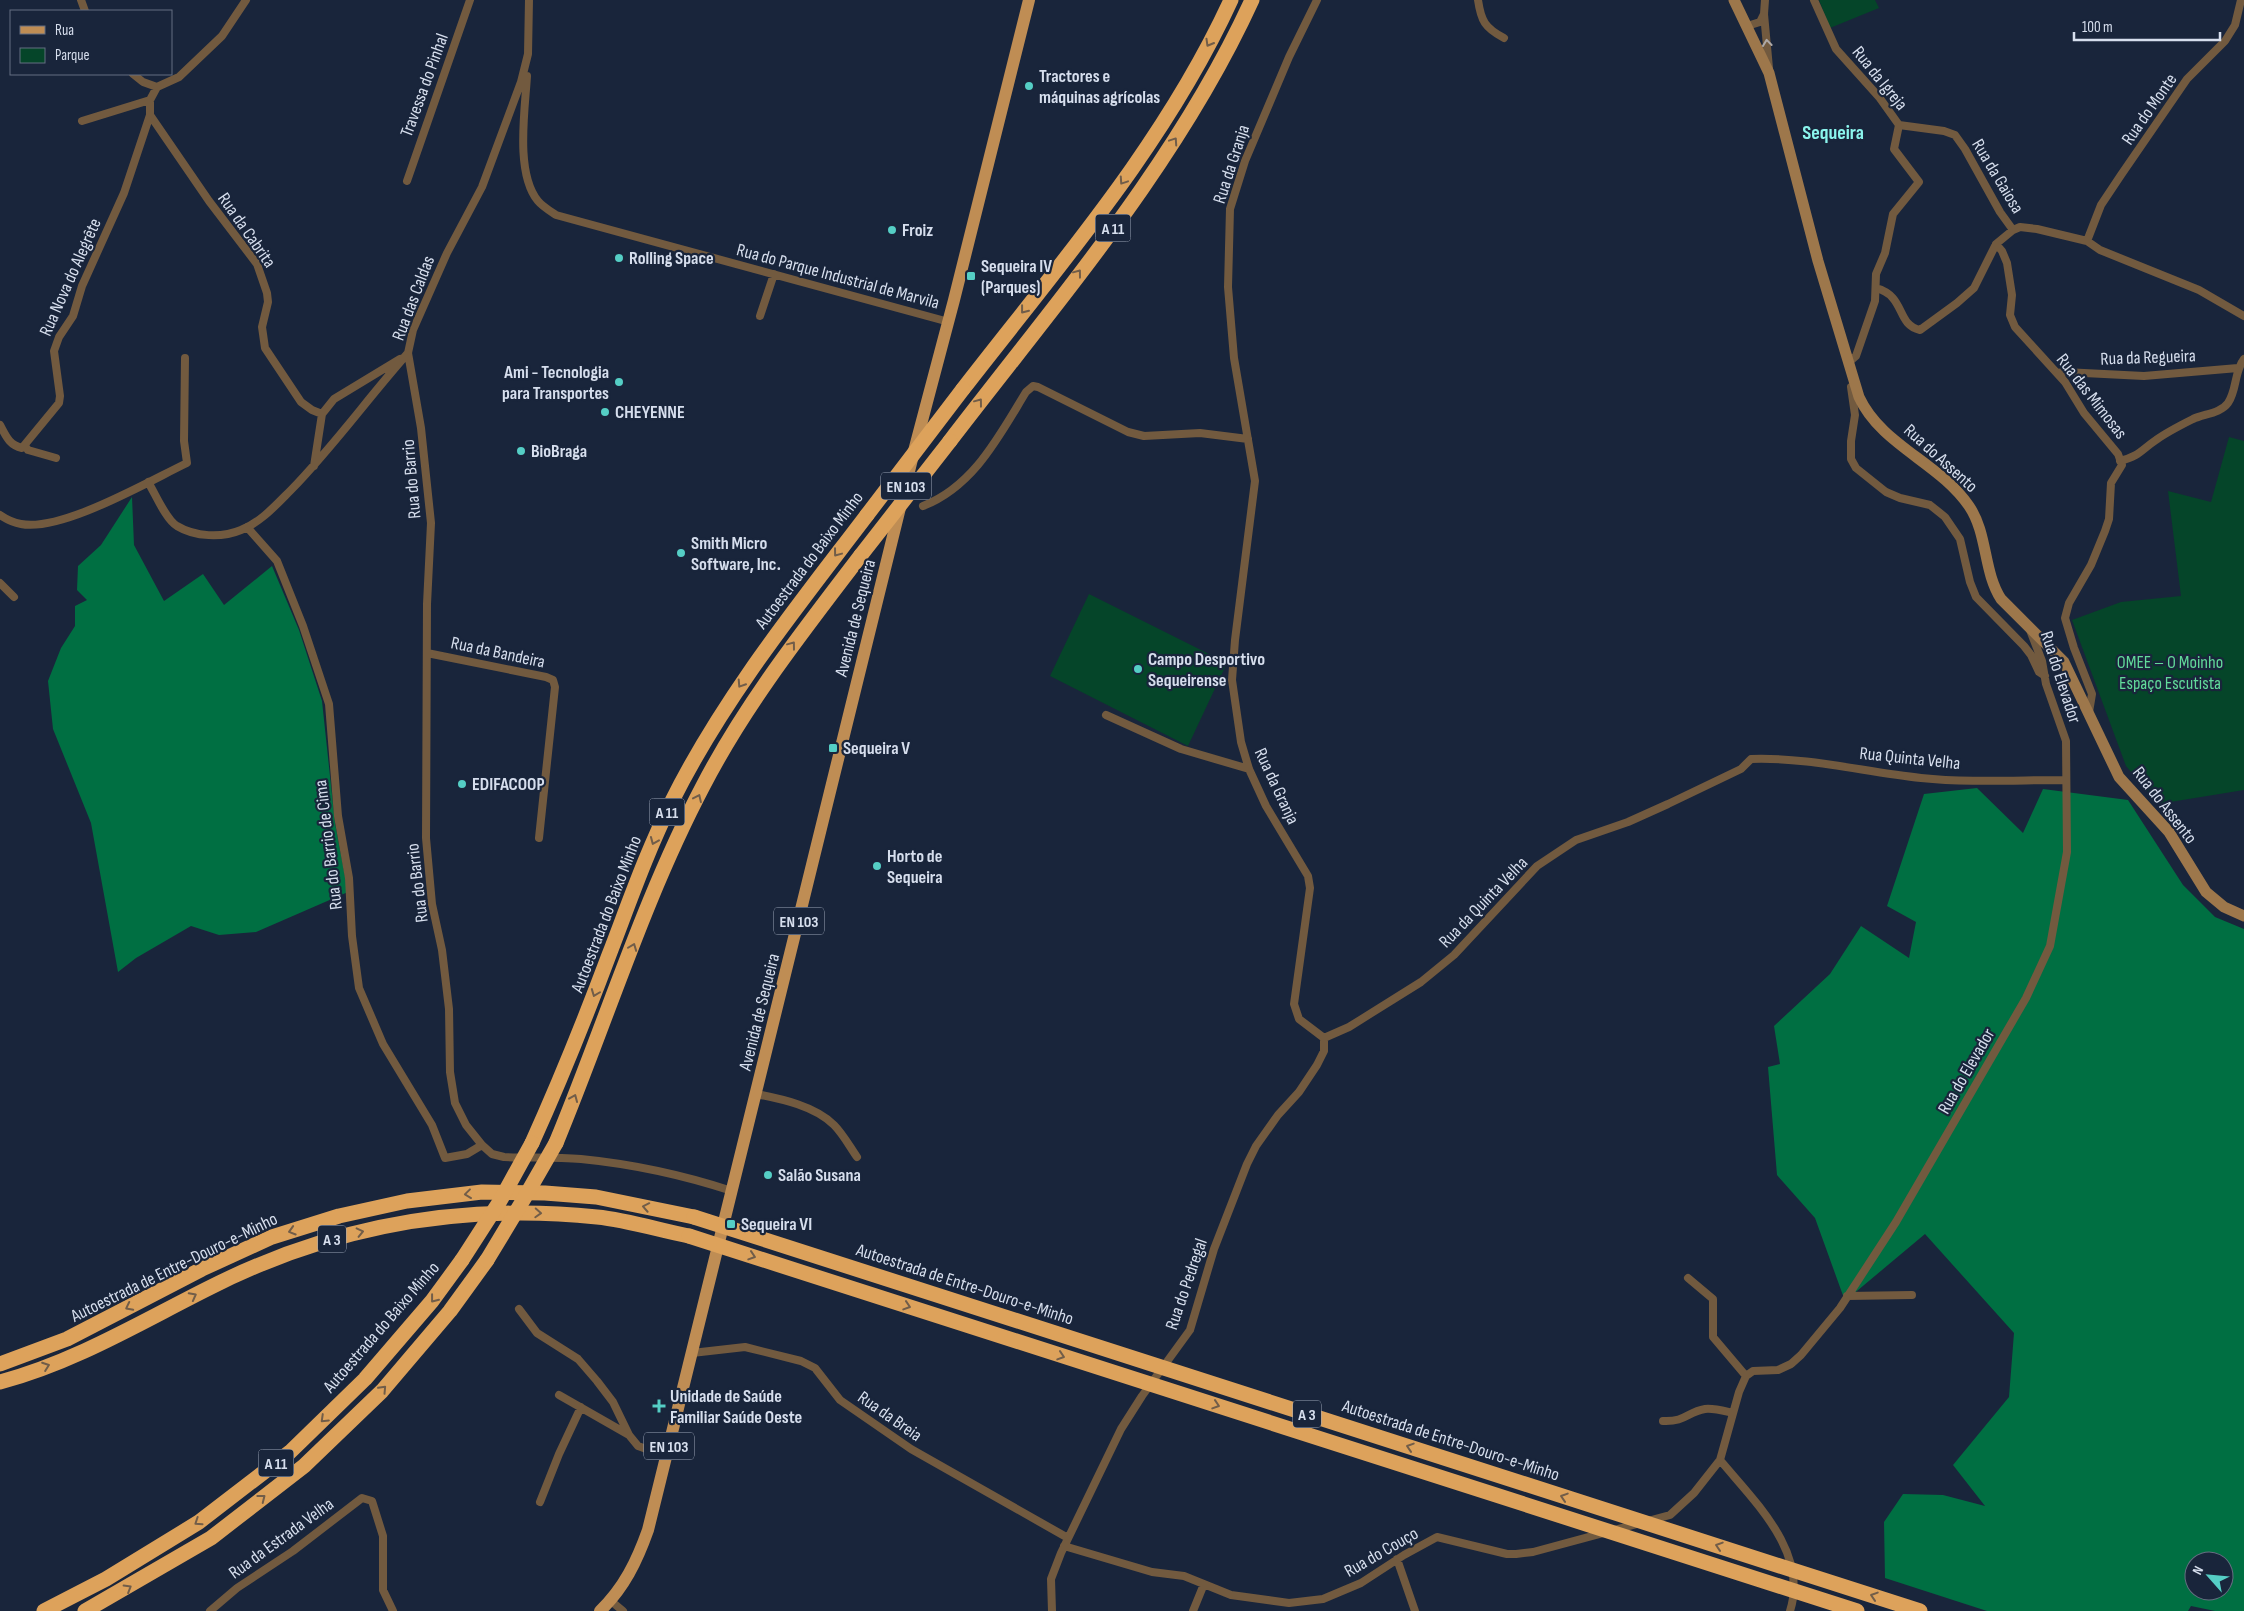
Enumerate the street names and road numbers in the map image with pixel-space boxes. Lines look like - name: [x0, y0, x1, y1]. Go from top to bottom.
- street label: Travessa do Pinhal: [396, 31, 453, 140]
- street label: Rua da Igreja: [1848, 42, 1912, 115]
- street label: Rua do Monte: [2117, 70, 2182, 149]
- street label: Rua da Granja: [1209, 122, 1254, 206]
- street label: Rua da Gaiosa: [1967, 135, 2028, 217]
- street label: Rua da Cabrita: [213, 189, 280, 272]
- road number: A 11: [1096, 214, 1130, 242]
- street label: Rua Nova do Alegrête: [35, 215, 106, 339]
- street label: Rua do Parque Industrial de Marvila: [734, 239, 942, 314]
- street label: Rua das Caldas: [388, 253, 439, 343]
- street label: Rua da Regueira: [2100, 345, 2196, 370]
- street label: Rua das Mimosas: [2052, 350, 2131, 443]
- street label: Rua do Assento: [1900, 420, 1982, 497]
- street label: Rua do Barrio: [398, 438, 425, 520]
- road number: EN 103: [881, 472, 931, 500]
- street label: Autoestrada do Baixo Minho: [750, 488, 868, 634]
- street label: Avenida de Sequeira: [831, 557, 880, 680]
- street label: Rua do Elevador: [2036, 629, 2085, 726]
- street label: Rua da Bandeira: [449, 632, 547, 673]
- street label: Rua Quinta Velha: [1859, 743, 1961, 774]
- street label: Rua da Granja: [1250, 745, 1303, 828]
- street label: Rua do Assento: [2128, 763, 2201, 848]
- street label: Rua do Barrio de Cima: [310, 779, 347, 911]
- road number: A 11: [650, 799, 684, 826]
- street label: Autoestrada do Baixo Minho: [567, 833, 646, 996]
- street label: Rua do Barrio: [402, 842, 433, 924]
- street label: Rua da Quinta Velha: [1435, 852, 1532, 952]
- road number: EN 103: [774, 908, 824, 934]
- street label: Avenida de Sequeira: [735, 951, 784, 1074]
- street label: Rua do Elevador: [1934, 1025, 1999, 1118]
- street label: Autoestrada de Entre-Douro-e-Minho: [67, 1208, 281, 1327]
- road number: A 3: [318, 1226, 346, 1252]
- street label: Rua do Pedregal: [1161, 1236, 1212, 1333]
- street label: Autoestrada de Entre-Douro-e-Minho: [853, 1239, 1076, 1330]
- street label: Autoestrada do Baixo Minho: [318, 1258, 444, 1398]
- street label: Rua da Breia: [854, 1387, 926, 1446]
- street label: Autoestrada de Entre-Douro-e-Minho: [1339, 1395, 1562, 1486]
- road number: A 3: [1293, 1400, 1321, 1428]
- road number: EN 103: [644, 1432, 694, 1460]
- road number: A 11: [258, 1450, 294, 1476]
- street label: Rua da Estrada Velha: [225, 1493, 338, 1583]
- street label: Rua do Couço: [1341, 1523, 1422, 1582]

